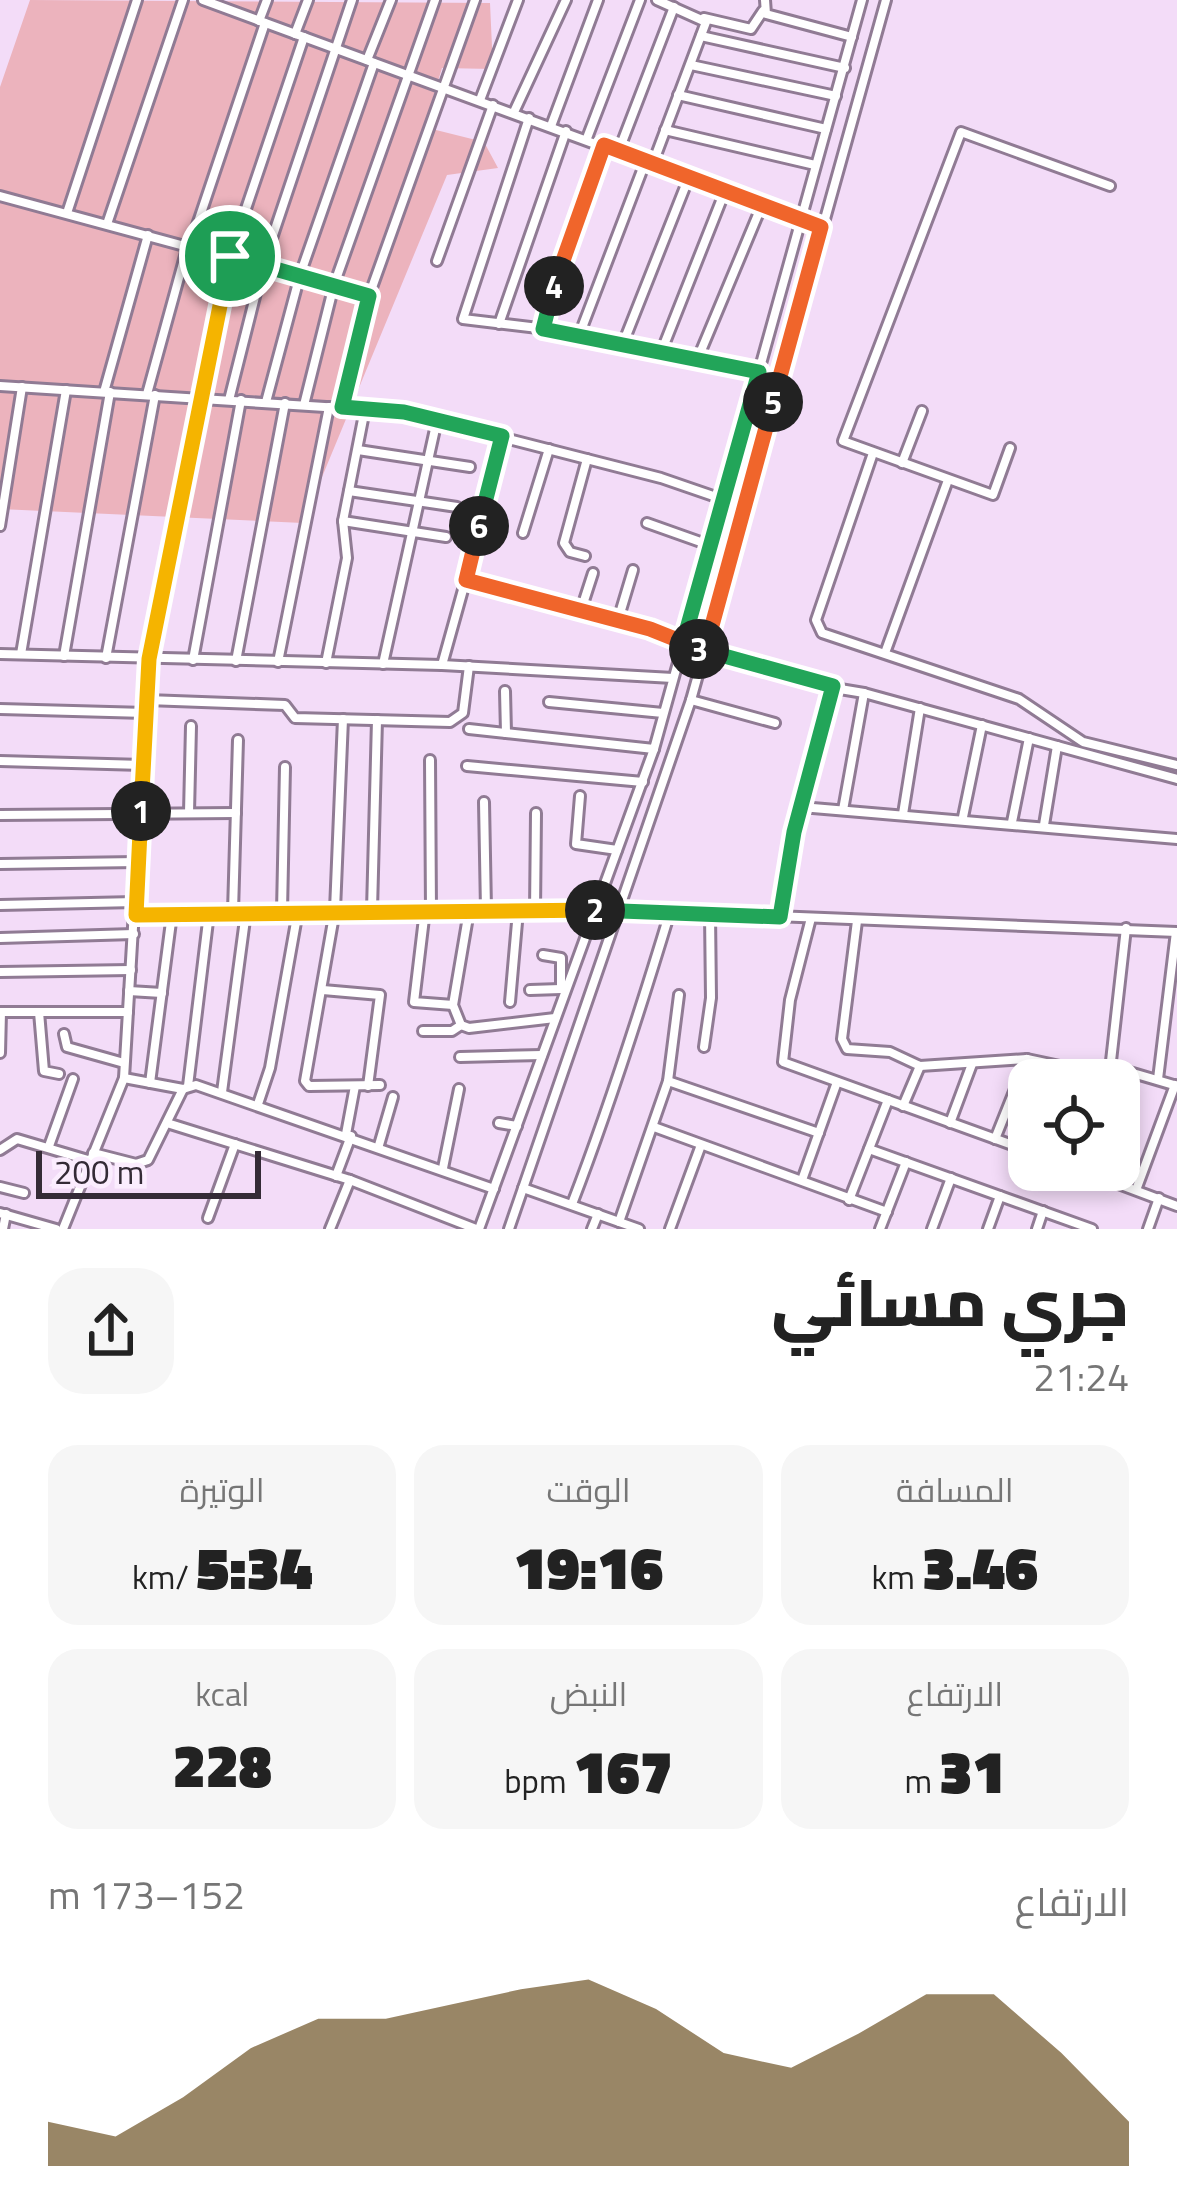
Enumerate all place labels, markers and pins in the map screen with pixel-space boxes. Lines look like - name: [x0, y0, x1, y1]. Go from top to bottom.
- pin: [179, 205, 281, 307]
- pin: 4: [524, 256, 584, 316]
- pin: 5: [743, 372, 803, 432]
- pin: 6: [449, 496, 509, 556]
- pin: 3: [669, 619, 729, 679]
- pin: 1: [111, 781, 171, 841]
- pin: 2: [565, 880, 625, 940]

